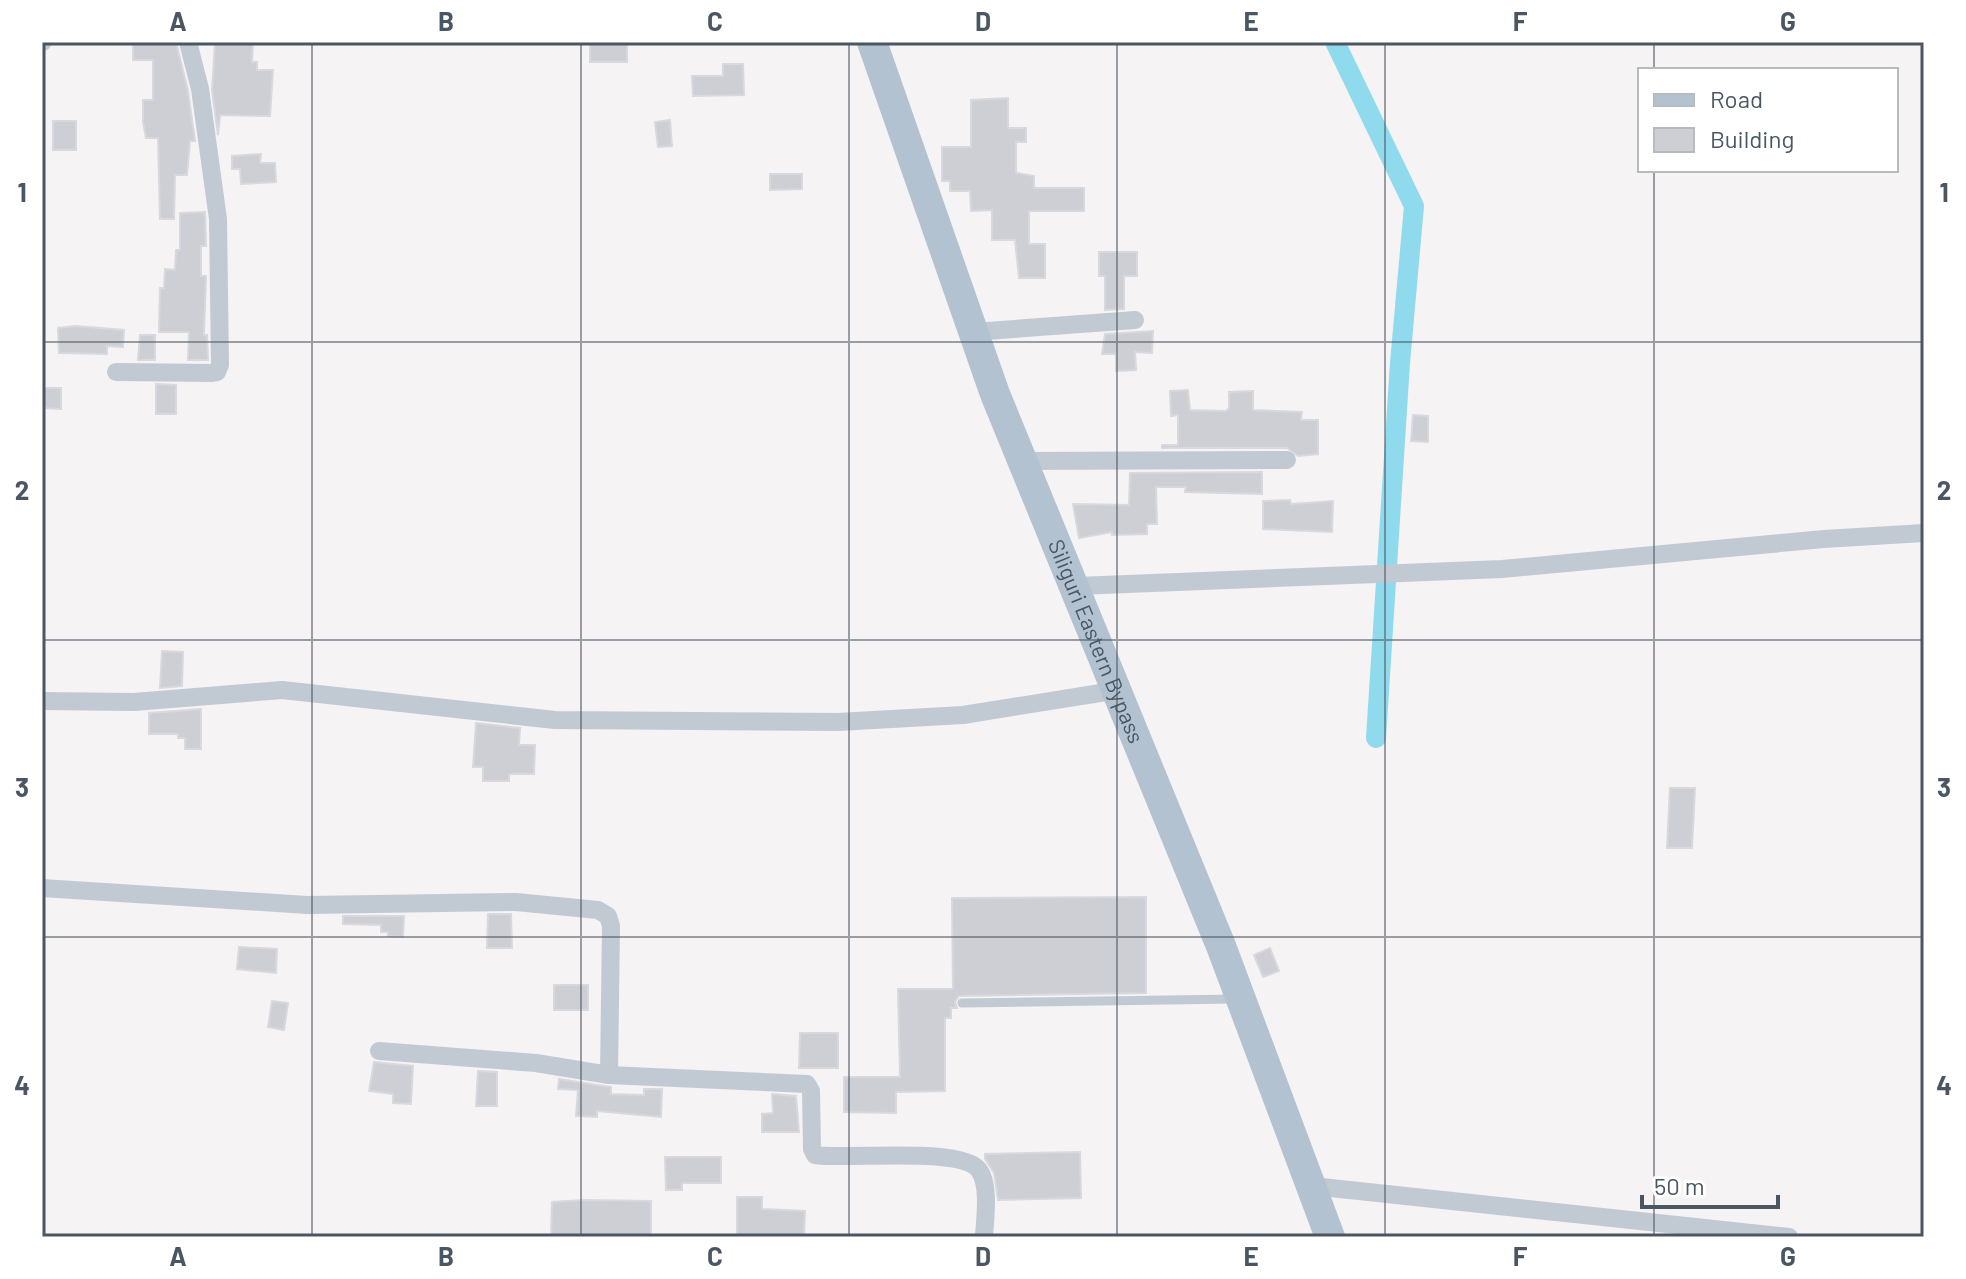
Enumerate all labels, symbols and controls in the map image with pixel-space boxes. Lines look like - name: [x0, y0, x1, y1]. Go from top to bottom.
- text: A: [169, 5, 187, 36]
- text: B: [438, 5, 454, 36]
- text: C: [707, 5, 723, 36]
- text: D: [975, 5, 991, 36]
- text: E: [1243, 5, 1259, 36]
- text: F: [1513, 5, 1528, 36]
- text: G: [1780, 5, 1796, 36]
- legend: [1638, 68, 1898, 172]
- text: Road: [1710, 84, 1763, 113]
- text: Building: [1710, 124, 1794, 153]
- text: 1: [17, 176, 27, 207]
- text: 1: [1939, 176, 1949, 207]
- text: 2: [15, 474, 29, 505]
- text: 2: [1937, 474, 1951, 505]
- street label: Siliguri Eastern Bypass: [1044, 535, 1150, 746]
- text: 3: [15, 771, 29, 802]
- text: 3: [1937, 771, 1951, 802]
- text: 4: [14, 1069, 30, 1100]
- text: 4: [1936, 1069, 1952, 1100]
- scale bar: [1642, 1159, 1778, 1209]
- text: 50 m: [1654, 1171, 1705, 1200]
- text: A: [169, 1240, 187, 1271]
- text: B: [438, 1240, 454, 1271]
- text: C: [707, 1240, 723, 1271]
- text: D: [975, 1240, 991, 1271]
- text: E: [1243, 1240, 1259, 1271]
- text: F: [1513, 1240, 1528, 1271]
- text: G: [1780, 1240, 1796, 1271]

